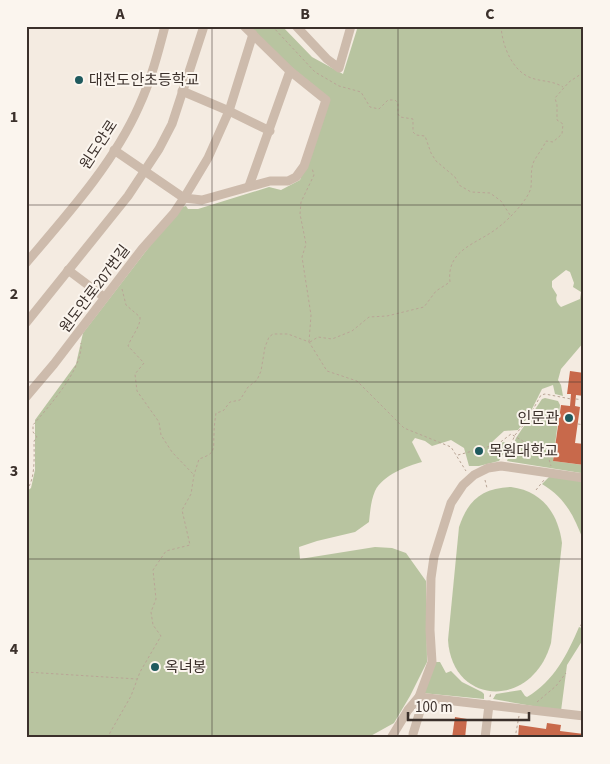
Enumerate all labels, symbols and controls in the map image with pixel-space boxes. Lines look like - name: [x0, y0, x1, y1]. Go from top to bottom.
- text: A: [114, 3, 125, 25]
- text: B: [300, 3, 310, 25]
- text: C: [485, 3, 495, 25]
- place label: 대전도안초등학교: [89, 70, 199, 91]
- marker: 대전도안초등학교: [73, 74, 85, 86]
- text: 1: [10, 106, 18, 128]
- street label: 원도안로: [75, 116, 123, 174]
- street label: 원도안로207번길: [55, 241, 135, 337]
- text: 2: [10, 283, 18, 305]
- place label: 인문관: [518, 408, 559, 429]
- marker: 인문관: [563, 412, 575, 424]
- place label: 목원대학교: [489, 441, 558, 462]
- marker: 목원대학교: [473, 445, 485, 457]
- text: 3: [10, 460, 18, 482]
- text: 4: [10, 638, 19, 660]
- place label: 옥녀봉: [165, 657, 206, 678]
- marker: 옥녀봉: [149, 661, 161, 673]
- scale bar: [408, 689, 529, 721]
- text: 100 m: [415, 697, 453, 718]

